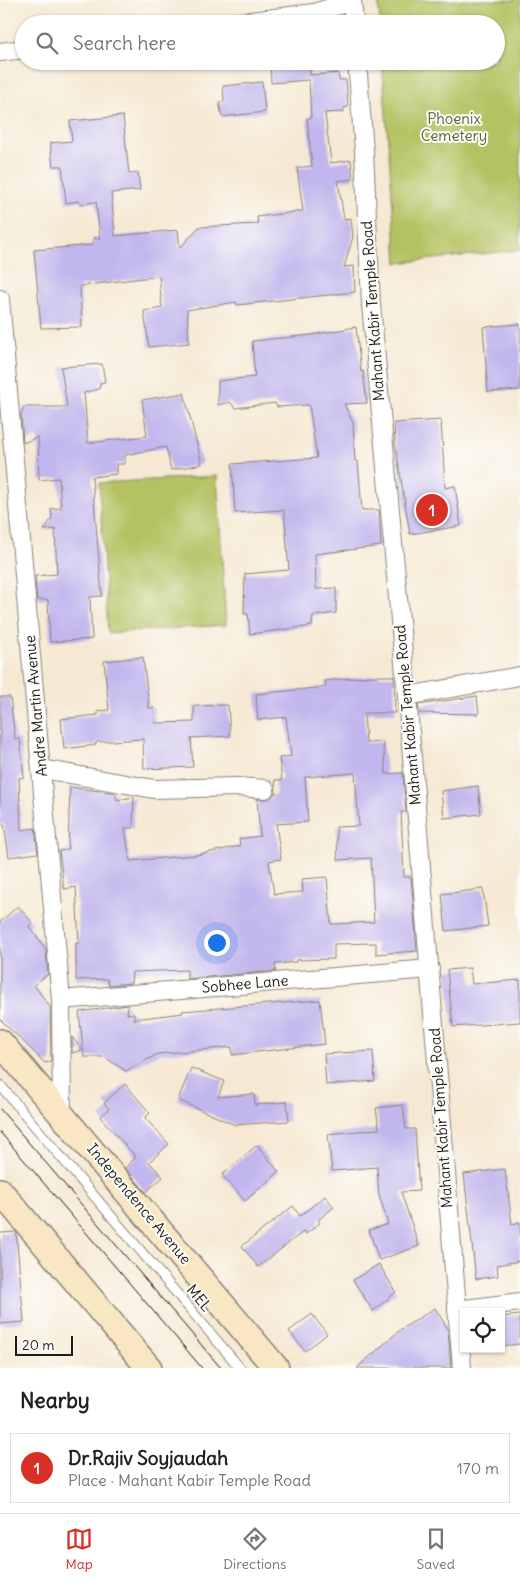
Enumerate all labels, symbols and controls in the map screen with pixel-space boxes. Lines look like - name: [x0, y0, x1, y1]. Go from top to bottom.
- search box: [15, 15, 505, 70]
- icon: search: [33, 29, 61, 57]
- text: Search here: [73, 31, 176, 55]
- park label: Phoenix Cemetery: [421, 109, 487, 145]
- street label: Mahant Kabir Temple Road: [357, 220, 388, 402]
- pin: 1: [416, 491, 448, 529]
- street label: Mahant Kabir Temple Road: [390, 624, 425, 806]
- street label: Andre Martin Avenue: [20, 634, 51, 778]
- your location: [204, 930, 230, 956]
- street label: Sobhee Lane: [201, 970, 289, 997]
- street label: Mahant Kabir Temple Road: [425, 1027, 456, 1209]
- street label: Independence Avenue: [83, 1139, 196, 1268]
- street label: MEL: [183, 1280, 216, 1315]
- map controls: [460, 1308, 505, 1353]
- button: locate: [460, 1308, 505, 1353]
- scale bar: [15, 1333, 72, 1356]
- text: 20 m: [22, 1336, 55, 1354]
- text: Nearby: [20, 1387, 90, 1414]
- text: Dr.Rajiv Soyjaudah: [68, 1446, 228, 1470]
- text: 1: [34, 1458, 40, 1478]
- text: 170 m: [456, 1458, 499, 1478]
- text: Place · Mahant Kabir Temple Road: [68, 1470, 311, 1490]
- tab: Map: [65, 1525, 93, 1573]
- tab: Directions: [223, 1525, 286, 1573]
- tab: Saved: [417, 1525, 455, 1573]

